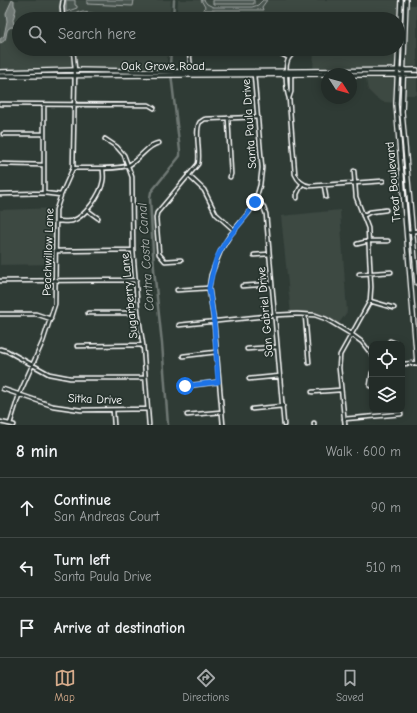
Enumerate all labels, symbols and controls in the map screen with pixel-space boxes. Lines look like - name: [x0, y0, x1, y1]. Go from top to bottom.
- search box: [12, 12, 405, 56]
- icon: search: [26, 23, 48, 45]
- text: Search here: [58, 25, 136, 43]
- street label: Oak Grove Road: [121, 59, 205, 73]
- north arrow: [321, 68, 357, 104]
- street label: Santa Paula Drive: [239, 79, 259, 169]
- street label: Treat Boulevard: [383, 141, 403, 223]
- route end: [246, 193, 264, 211]
- water label: Contra Costa Canal: [134, 202, 157, 312]
- street label: Peachwillow Lane: [39, 208, 57, 296]
- street label: Sugarberry Lane: [118, 252, 140, 340]
- street label: San Gabriel Drive: [254, 266, 276, 358]
- map controls: [369, 341, 405, 413]
- button: locate: [369, 341, 405, 377]
- route start: [176, 377, 194, 395]
- button: layers: [369, 377, 405, 413]
- street label: Sitka Drive: [68, 391, 122, 407]
- text: 8 min: [16, 442, 58, 461]
- text: Walk · 600 m: [326, 444, 401, 459]
- text: Continue: [54, 491, 111, 509]
- icon: ahead: [16, 497, 38, 519]
- text: 90 m: [371, 500, 401, 515]
- text: San Andreas Court: [54, 509, 159, 524]
- text: Turn left: [54, 551, 110, 569]
- icon: left: [16, 557, 38, 579]
- text: 510 m: [366, 560, 401, 575]
- text: Santa Paula Drive: [54, 569, 151, 584]
- icon: arrive: [16, 617, 38, 639]
- text: Arrive at destination: [54, 619, 185, 637]
- tab: Map: [54, 667, 76, 704]
- tab: Directions: [183, 667, 229, 704]
- tab: Saved: [336, 667, 363, 704]

